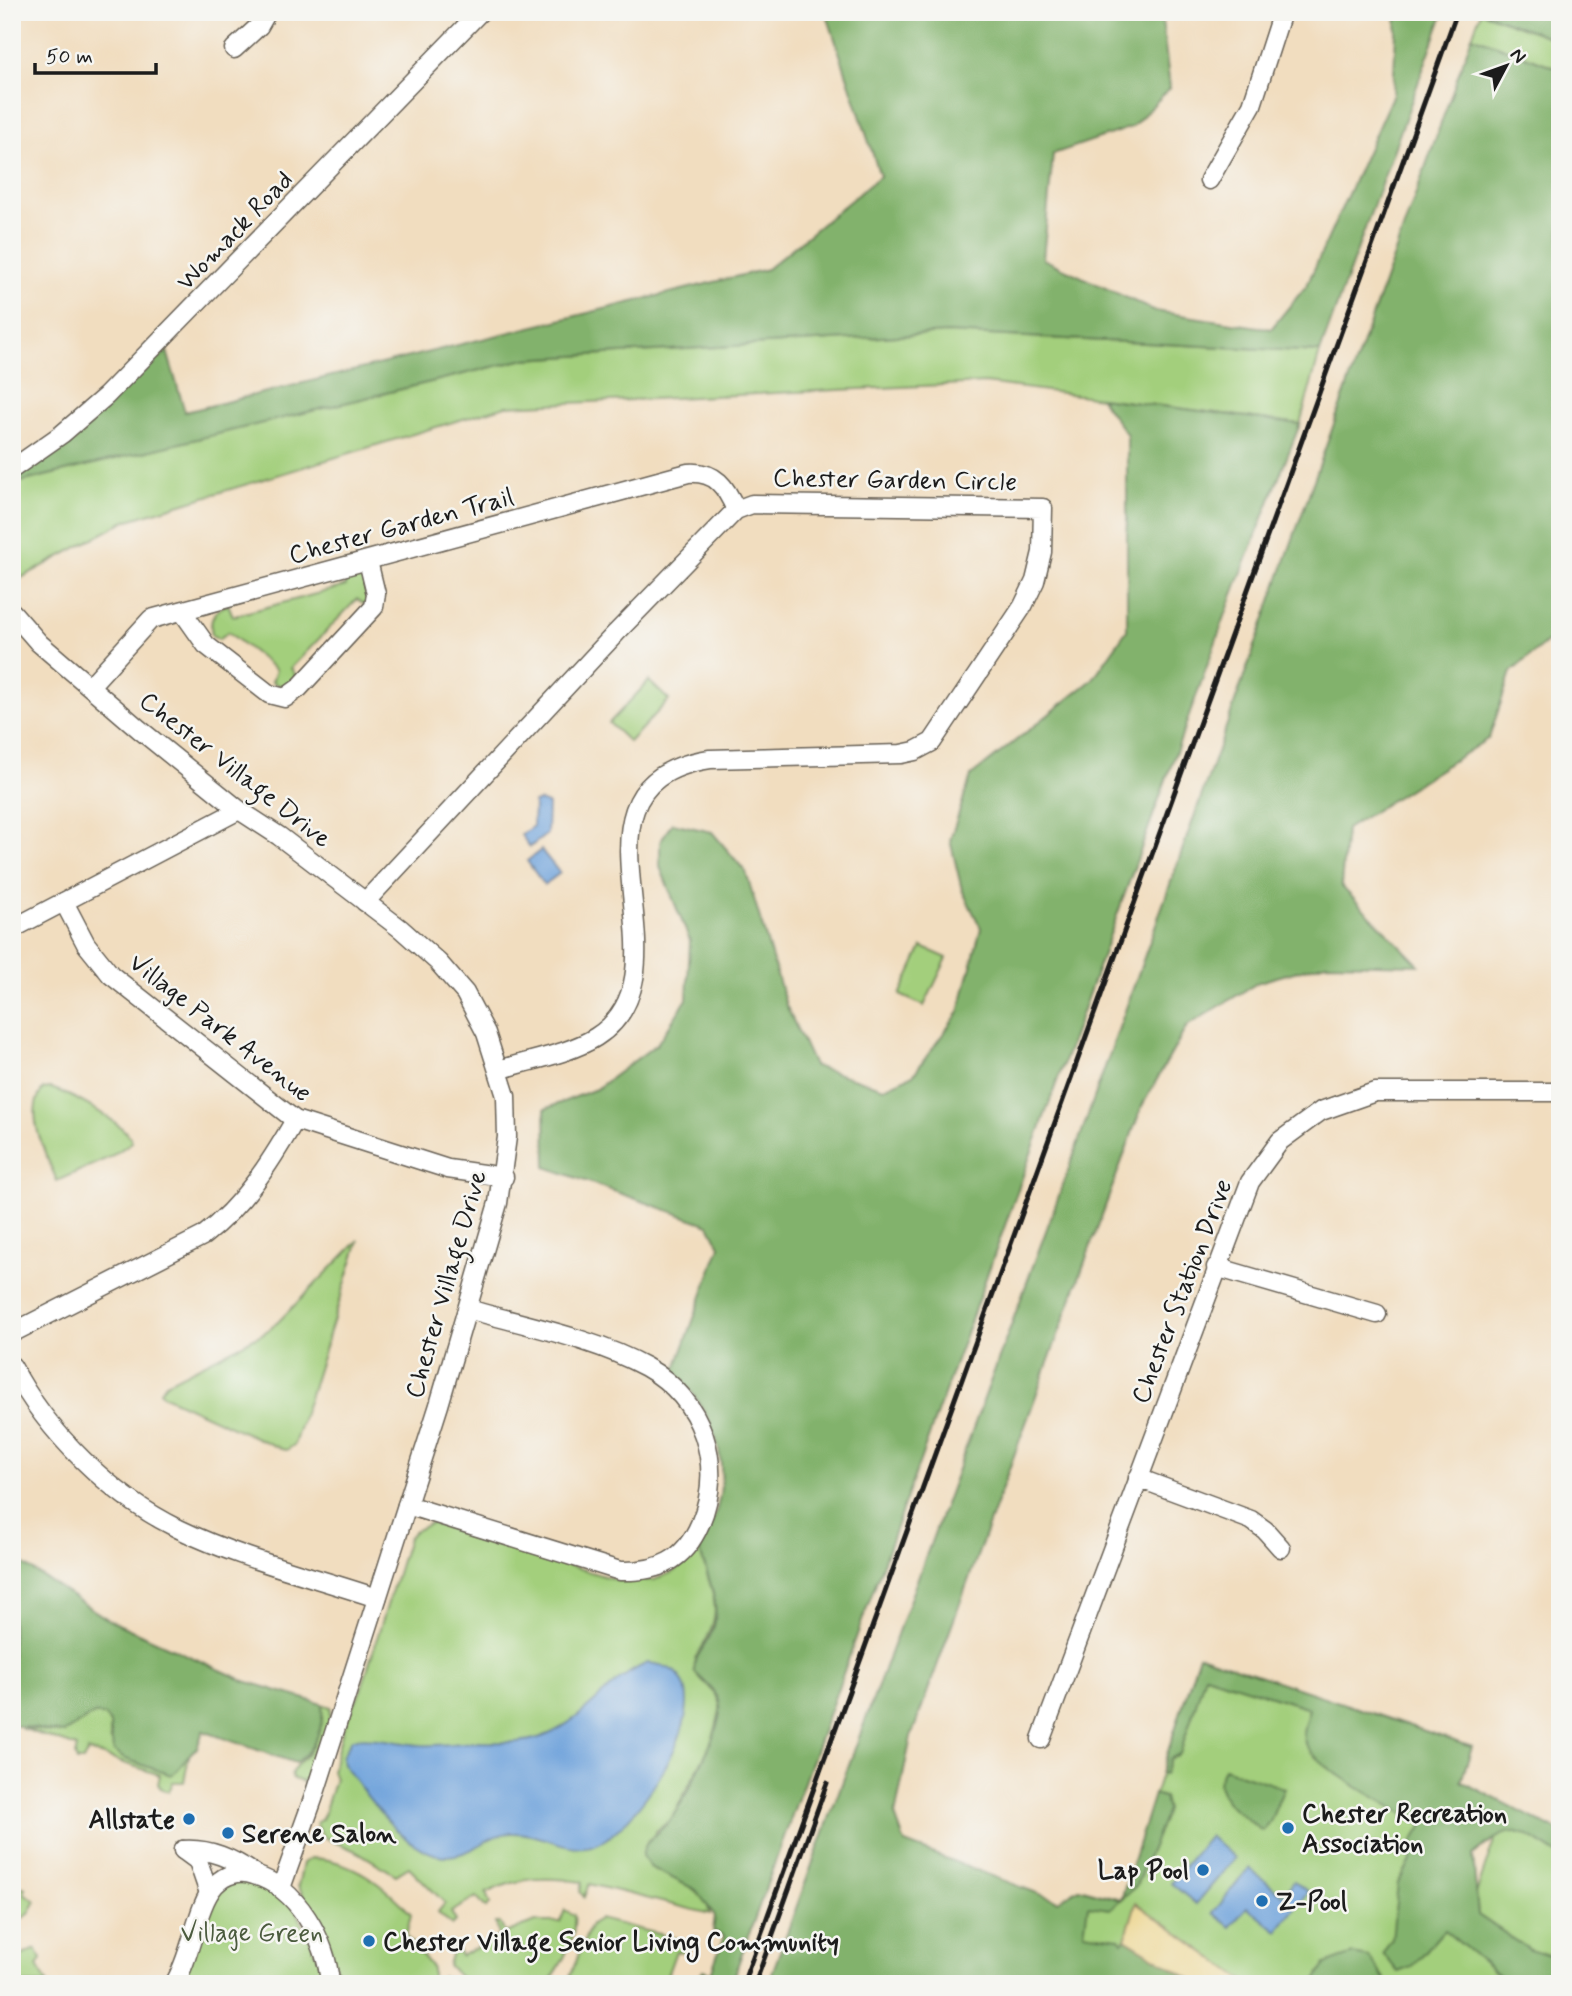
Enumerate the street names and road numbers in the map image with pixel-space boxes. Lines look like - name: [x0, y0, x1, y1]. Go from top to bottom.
- street label: Womack Road: [170, 164, 301, 299]
- street label: Chester Garden Circle: [773, 462, 1017, 500]
- street label: Chester Garden Trail: [285, 481, 518, 573]
- street label: Chester Village Drive: [130, 685, 338, 859]
- street label: Village Park Avenue: [121, 946, 318, 1111]
- street label: Chester Village Drive: [398, 1167, 499, 1403]
- street label: Chester Station Drive: [1124, 1174, 1241, 1409]

